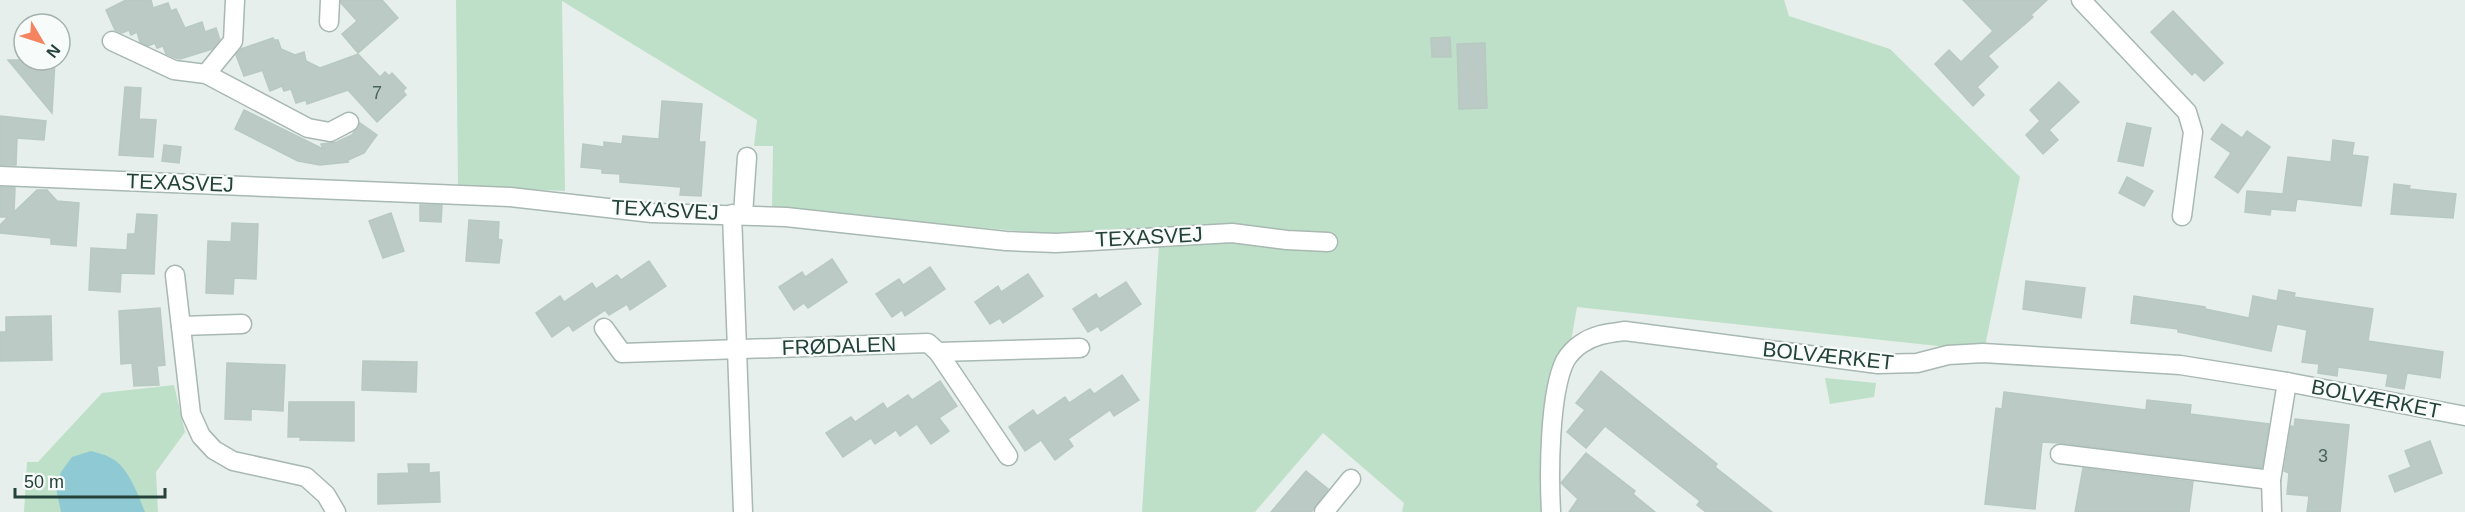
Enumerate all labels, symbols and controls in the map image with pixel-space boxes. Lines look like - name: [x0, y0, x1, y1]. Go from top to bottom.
- north arrow: [12, 12, 72, 72]
- text: N: [43, 41, 64, 61]
- house number: 7: [372, 83, 382, 103]
- street label: TEXASVEJ: [126, 169, 234, 196]
- street label: TEXASVEJ: [611, 195, 719, 224]
- street label: TEXASVEJ: [1095, 222, 1203, 251]
- street label: FRØDALEN: [781, 332, 897, 359]
- street label: BOLVÆRKET: [1761, 337, 1895, 374]
- street label: BOLVÆRKET: [2309, 375, 2443, 422]
- house number: 3: [2318, 446, 2328, 466]
- scale bar: [15, 461, 165, 499]
- text: 50 m: [24, 472, 64, 492]

